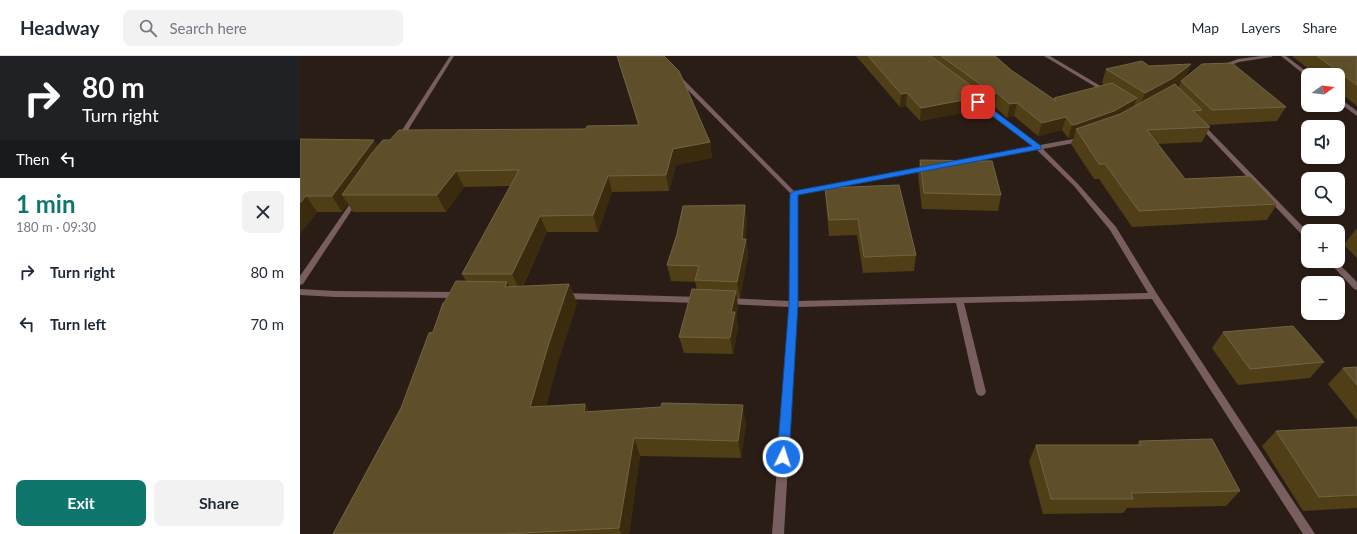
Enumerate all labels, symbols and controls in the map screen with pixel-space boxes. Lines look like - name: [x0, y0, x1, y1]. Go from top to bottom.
- search box: [123, 10, 403, 46]
- text: Headway: [20, 16, 99, 39]
- icon: search: [137, 17, 159, 39]
- text: Search here: [169, 19, 247, 37]
- text: Map: [1191, 19, 1219, 36]
- text: Layers: [1241, 19, 1281, 36]
- text: Share: [1303, 19, 1337, 36]
- north arrow: [1301, 68, 1345, 112]
- map controls: [1301, 68, 1345, 320]
- text: 80 m: [82, 70, 145, 104]
- icon: right: [16, 72, 68, 124]
- pin: [961, 85, 995, 119]
- icon: arrive: [967, 91, 989, 113]
- text: Turn right: [82, 104, 159, 126]
- button: sound: [1301, 120, 1345, 164]
- icon: left: [57, 148, 79, 170]
- text: Then: [16, 150, 49, 168]
- button: search: [1301, 172, 1345, 216]
- text: 1 min: [16, 189, 76, 218]
- button: close: [242, 191, 284, 233]
- text: 180 m · 09:30: [16, 219, 96, 235]
- button: +: [1301, 224, 1345, 268]
- icon: right: [16, 261, 38, 283]
- text: Turn right: [50, 263, 115, 281]
- text: 80 m: [250, 263, 284, 281]
- button: −: [1301, 276, 1345, 320]
- icon: left: [16, 313, 38, 335]
- text: Turn left: [50, 315, 106, 333]
- text: 70 m: [250, 315, 284, 333]
- position arrow: [762, 436, 804, 478]
- button: Exit: [16, 480, 146, 526]
- button: Share: [154, 480, 284, 526]

